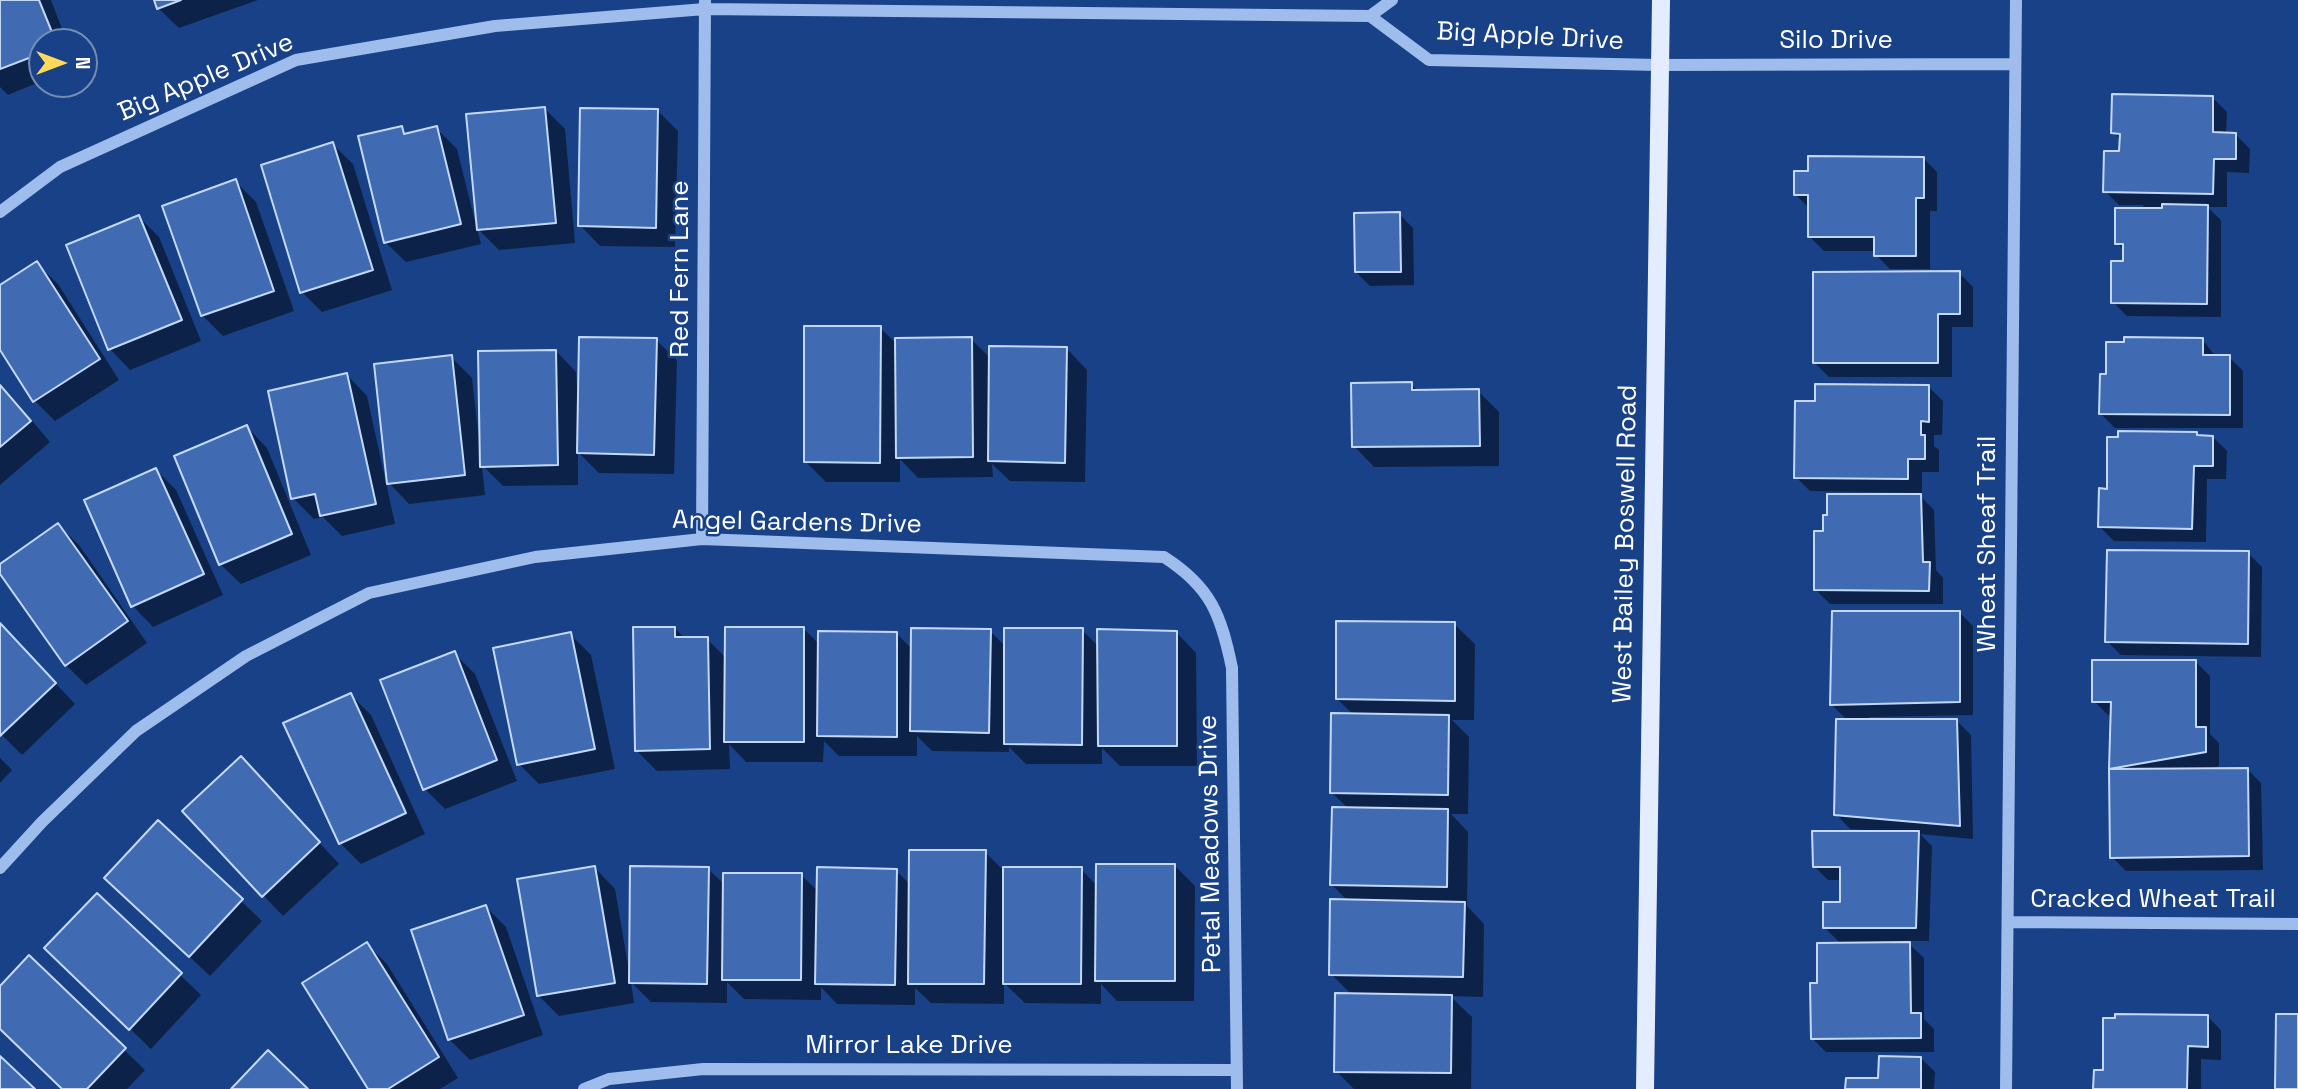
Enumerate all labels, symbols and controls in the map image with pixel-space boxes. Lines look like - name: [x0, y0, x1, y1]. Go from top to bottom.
- street label: Big Apple Drive: [1436, 17, 1624, 57]
- street label: Silo Drive: [1779, 25, 1893, 57]
- street label: Big Apple Drive: [114, 27, 298, 129]
- north arrow: [28, 28, 98, 98]
- text: N: [70, 57, 95, 69]
- street label: Red Fern Lane: [665, 180, 697, 358]
- street label: West Bailey Boswell Road: [1608, 384, 1644, 704]
- street label: Wheat Sheaf Trail: [1972, 436, 2004, 652]
- street label: Angel Gardens Drive: [672, 505, 922, 541]
- street label: Petal Meadows Drive: [1193, 715, 1229, 973]
- street label: Cracked Wheat Trail: [2030, 884, 2276, 916]
- street label: Mirror Lake Drive: [805, 1030, 1013, 1062]

